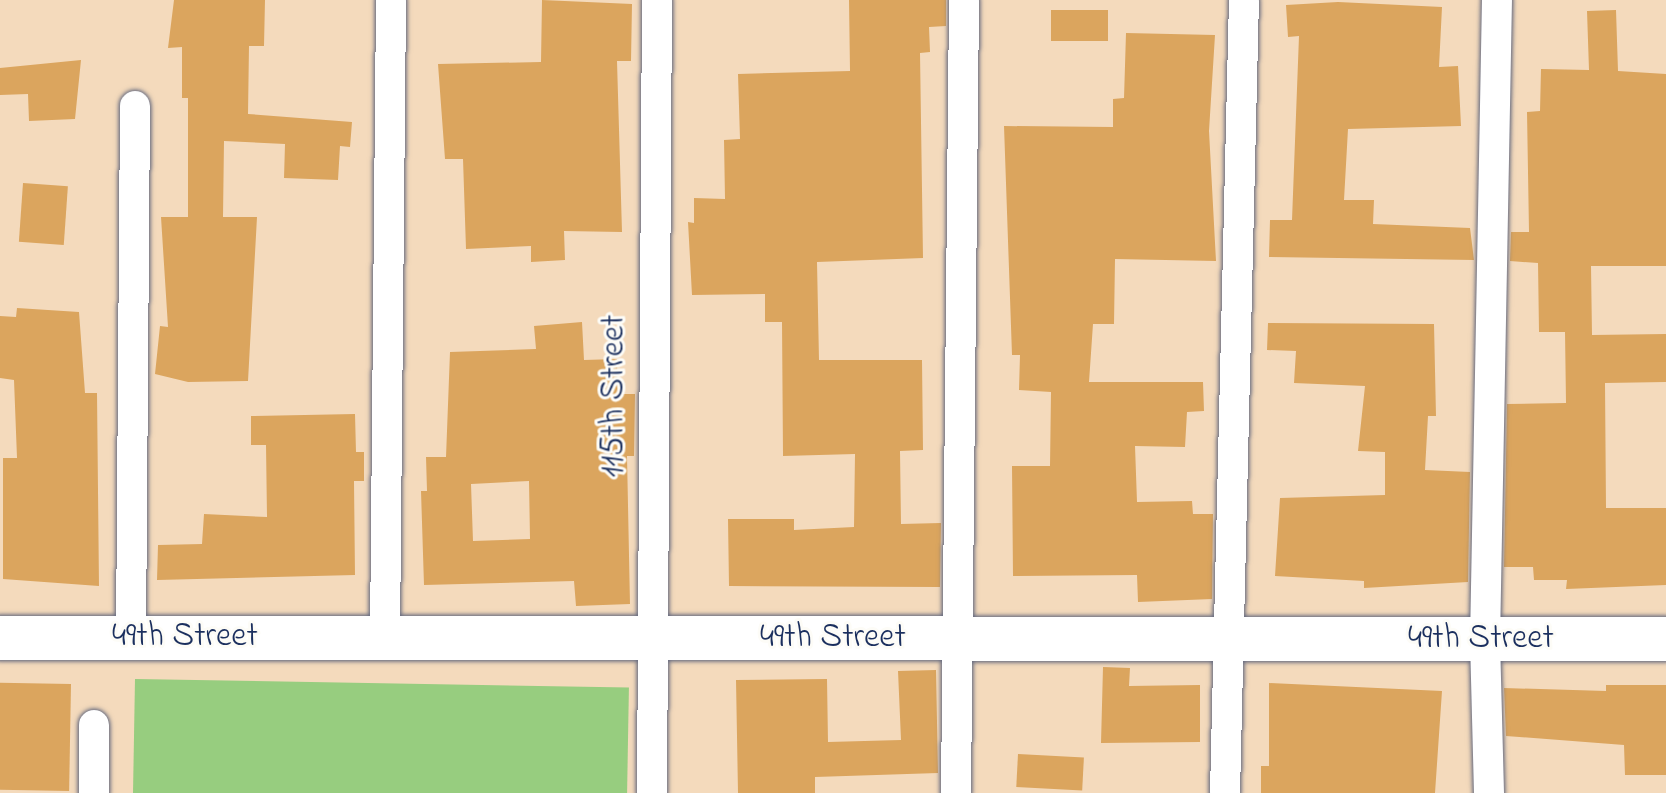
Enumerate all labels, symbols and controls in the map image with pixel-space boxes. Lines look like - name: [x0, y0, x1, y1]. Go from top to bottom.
- street label: 115th Street: [595, 315, 635, 477]
- street label: 49th Street: [112, 618, 258, 658]
- street label: 49th Street: [760, 619, 906, 659]
- street label: 49th Street: [1408, 620, 1554, 660]

